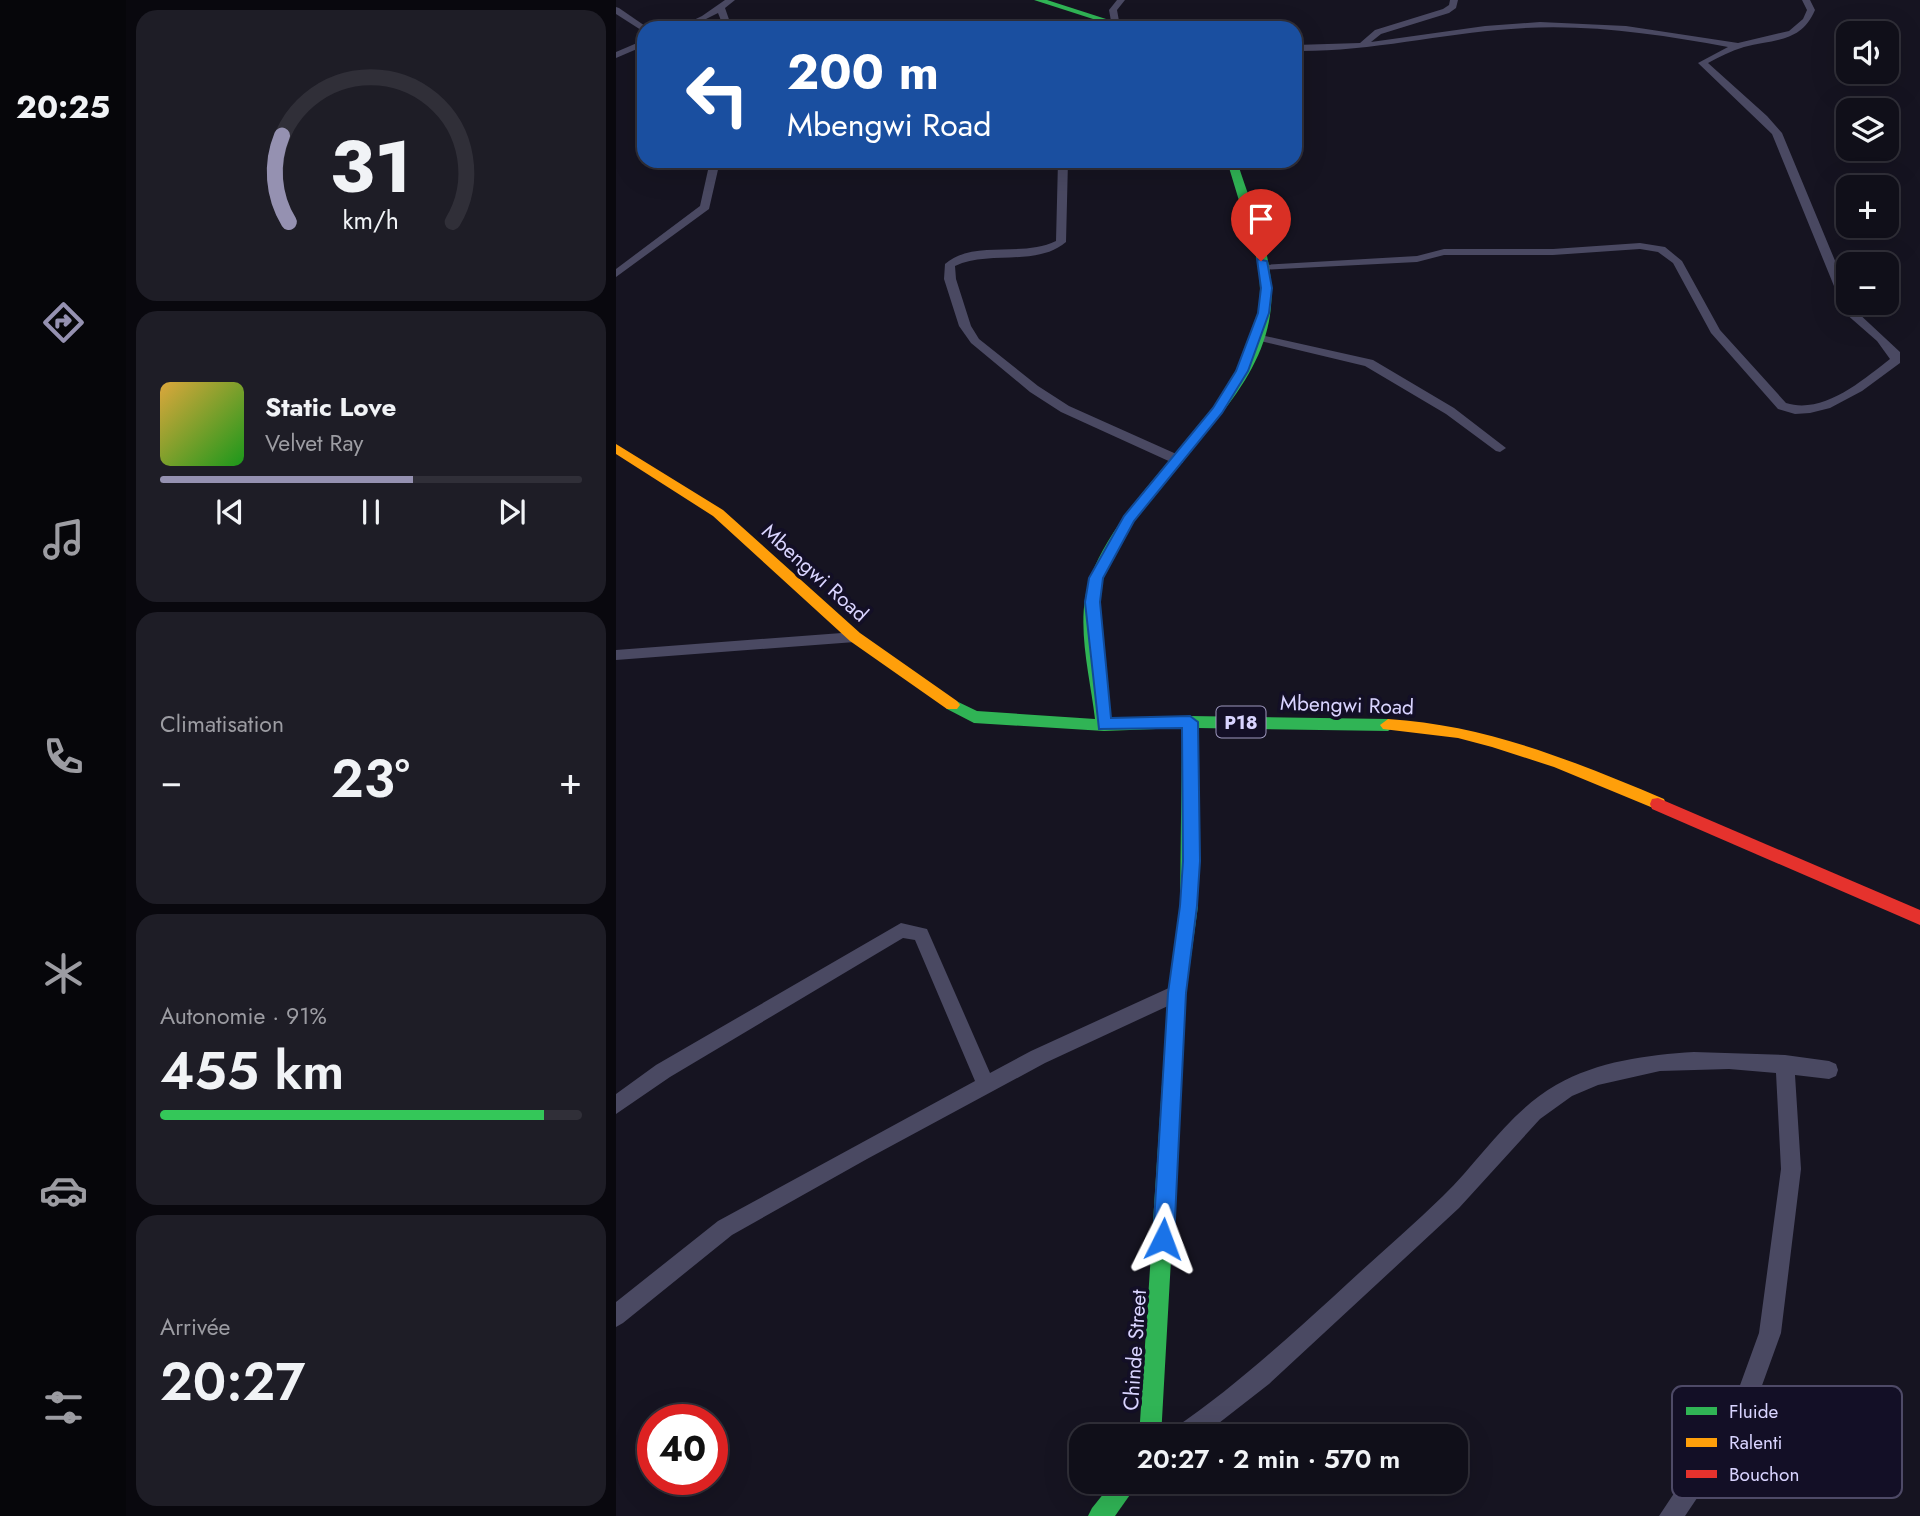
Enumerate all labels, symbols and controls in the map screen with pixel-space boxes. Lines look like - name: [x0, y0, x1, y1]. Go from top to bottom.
- map controls: [1836, 21, 1899, 315]
- button: sound: [1836, 21, 1899, 84]
- text: 200 m: [787, 37, 939, 107]
- icon: left: [672, 49, 763, 140]
- text: 20:25: [16, 84, 110, 130]
- button: layers: [1836, 98, 1899, 161]
- text: Mbengwi Road: [787, 102, 991, 148]
- text: 31: [330, 114, 412, 219]
- button: +: [1836, 175, 1899, 238]
- pin: [1231, 189, 1291, 261]
- icon: arrive: [1242, 200, 1280, 238]
- text: km/h: [343, 201, 399, 237]
- button: −: [1836, 252, 1899, 315]
- icon: directions: [39, 298, 88, 347]
- text: Static Love: [265, 388, 397, 426]
- text: Velvet Ray: [265, 426, 363, 460]
- icon: previous: [211, 493, 249, 531]
- icon: pause: [352, 493, 390, 531]
- icon: next: [493, 493, 531, 531]
- icon: music: [39, 515, 88, 564]
- street label: Mbengwi Road: [755, 517, 875, 629]
- street label: Mbengwi Road: [1279, 688, 1415, 722]
- road number: P18: [1216, 706, 1266, 737]
- text: Climatisation: [160, 707, 284, 741]
- icon: phone: [39, 732, 88, 781]
- text: 23°: [331, 741, 410, 817]
- text: −: [160, 753, 182, 808]
- text: +: [559, 753, 582, 808]
- icon: climate: [39, 949, 88, 998]
- text: Autonomie · 91%: [160, 999, 327, 1033]
- text: 455 km: [160, 1033, 344, 1109]
- icon: car: [39, 1166, 88, 1215]
- position arrow: [1126, 1202, 1200, 1276]
- street label: Chinde Street: [1116, 1289, 1154, 1411]
- text: Arrivée: [160, 1310, 230, 1344]
- text: 20:27: [160, 1344, 305, 1420]
- icon: filters: [39, 1383, 88, 1432]
- legend: [1672, 1386, 1902, 1498]
- text: Fluide: [1729, 1398, 1779, 1425]
- speed limit sign: 40: [637, 1404, 728, 1495]
- text: Ralenti: [1729, 1429, 1782, 1456]
- text: 20:27 · 2 min · 570 m: [1137, 1440, 1400, 1478]
- text: Bouchon: [1729, 1461, 1799, 1488]

